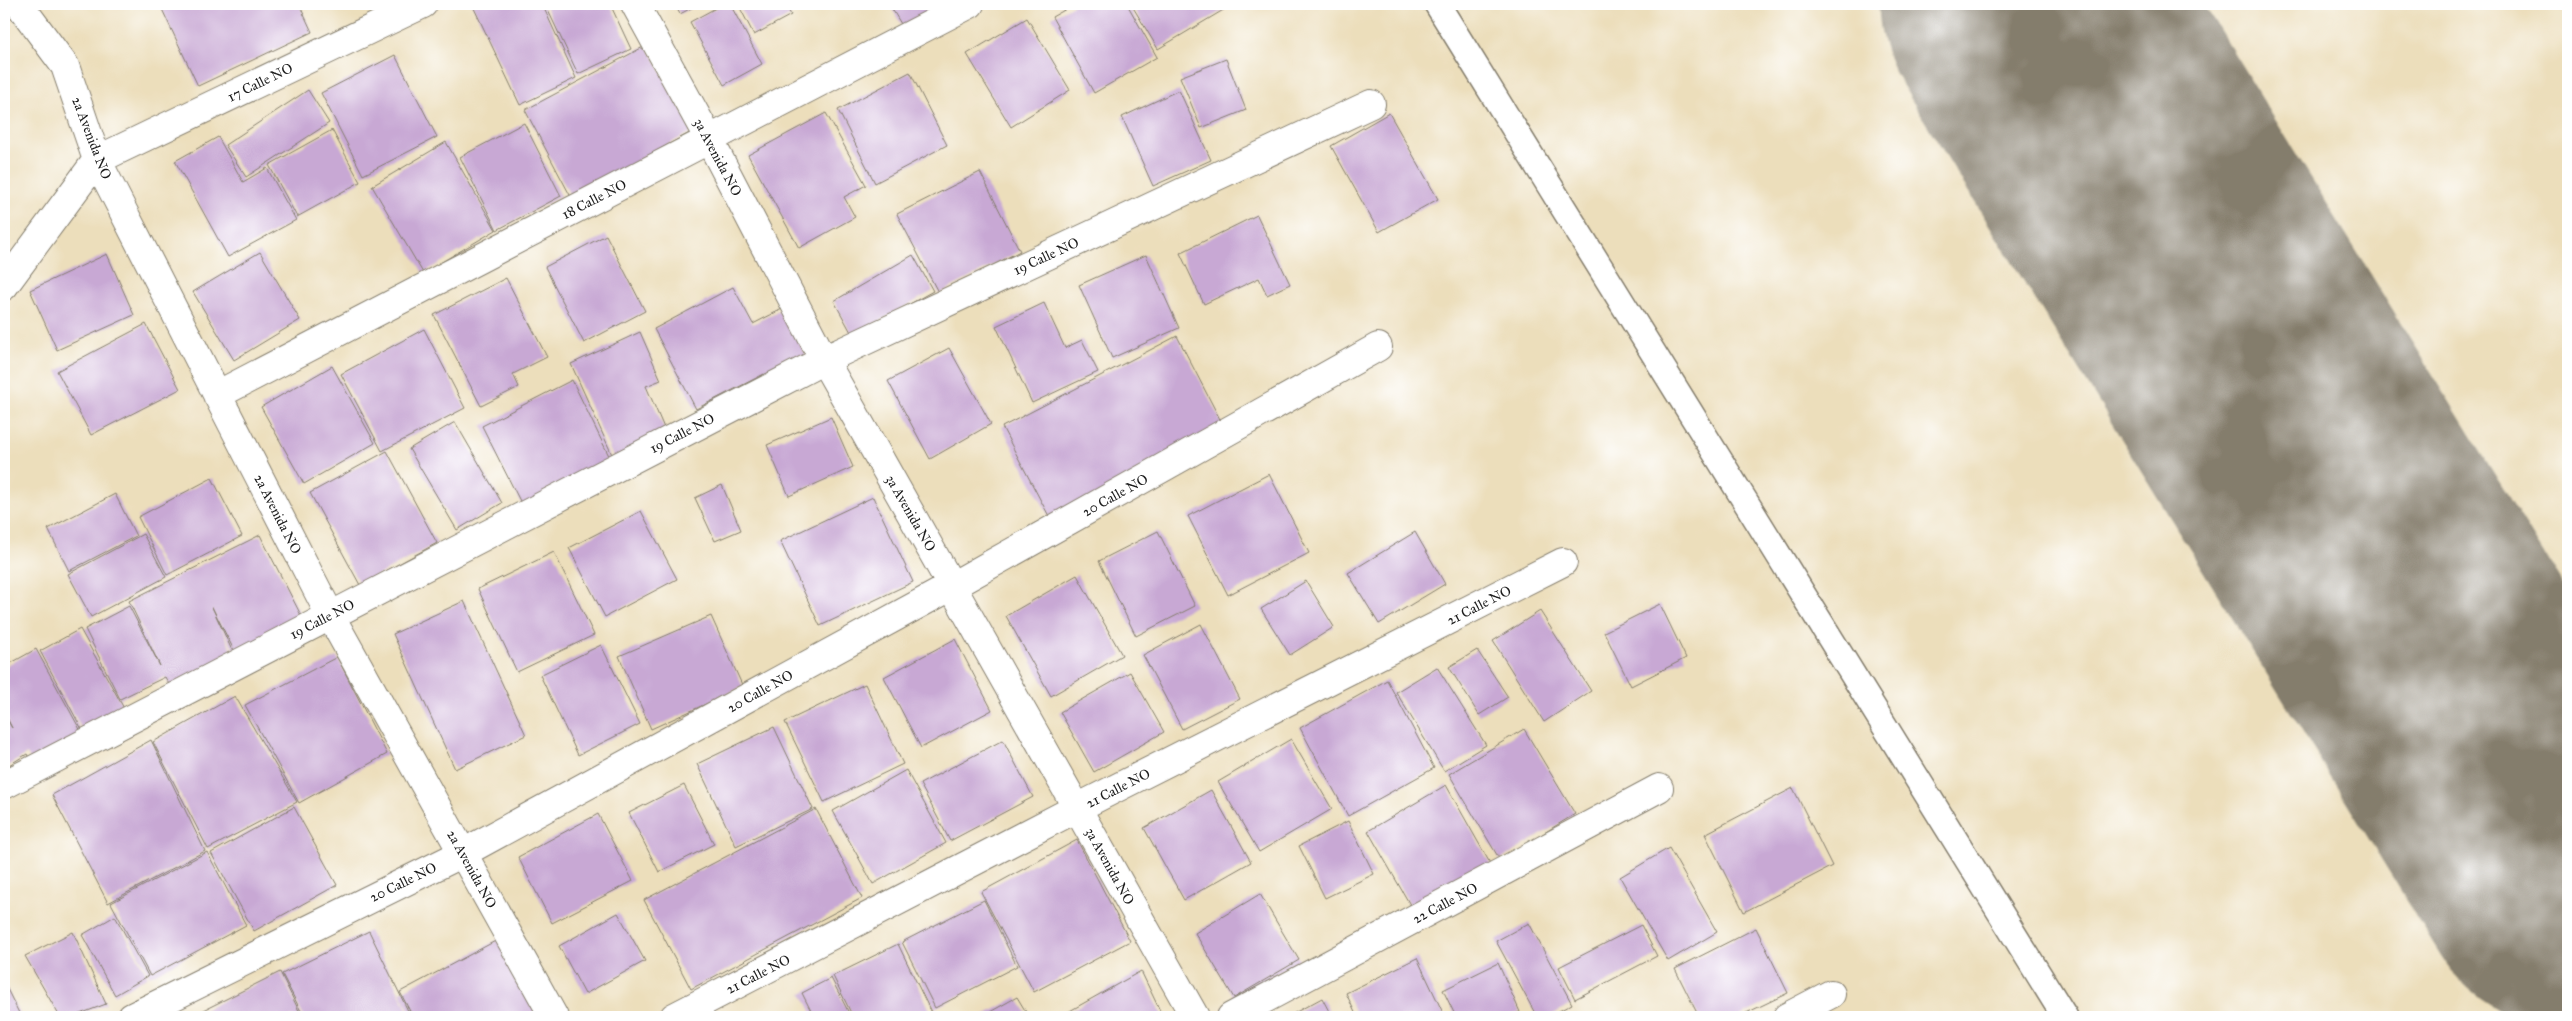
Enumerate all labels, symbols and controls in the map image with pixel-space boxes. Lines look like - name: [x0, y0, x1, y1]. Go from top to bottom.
- street label: 17 Calle NO: [225, 59, 296, 105]
- street label: 2a Avenida NO: [68, 95, 115, 182]
- street label: 3a Avenida NO: [690, 115, 745, 199]
- street label: 18 Calle NO: [559, 176, 629, 223]
- street label: 19 Calle NO: [1011, 234, 1082, 279]
- street label: 19 Calle NO: [647, 410, 717, 457]
- street label: 20 Calle NO: [1079, 470, 1151, 520]
- street label: 2a Avenida NO: [250, 472, 305, 557]
- street label: 3a Avenida NO: [882, 472, 939, 555]
- street label: 21 Calle NO: [1444, 582, 1514, 629]
- street label: 19 Calle NO: [287, 596, 357, 643]
- street label: 20 Calle NO: [724, 666, 796, 716]
- street label: 21 Calle NO: [1083, 765, 1153, 812]
- street label: 3a Avenida NO: [1081, 825, 1138, 908]
- street label: 2a Avenida NO: [443, 827, 500, 911]
- street label: 20 Calle NO: [367, 859, 439, 906]
- street label: 22 Calle NO: [1410, 879, 1481, 928]
- street label: 21 Calle NO: [723, 951, 793, 998]

